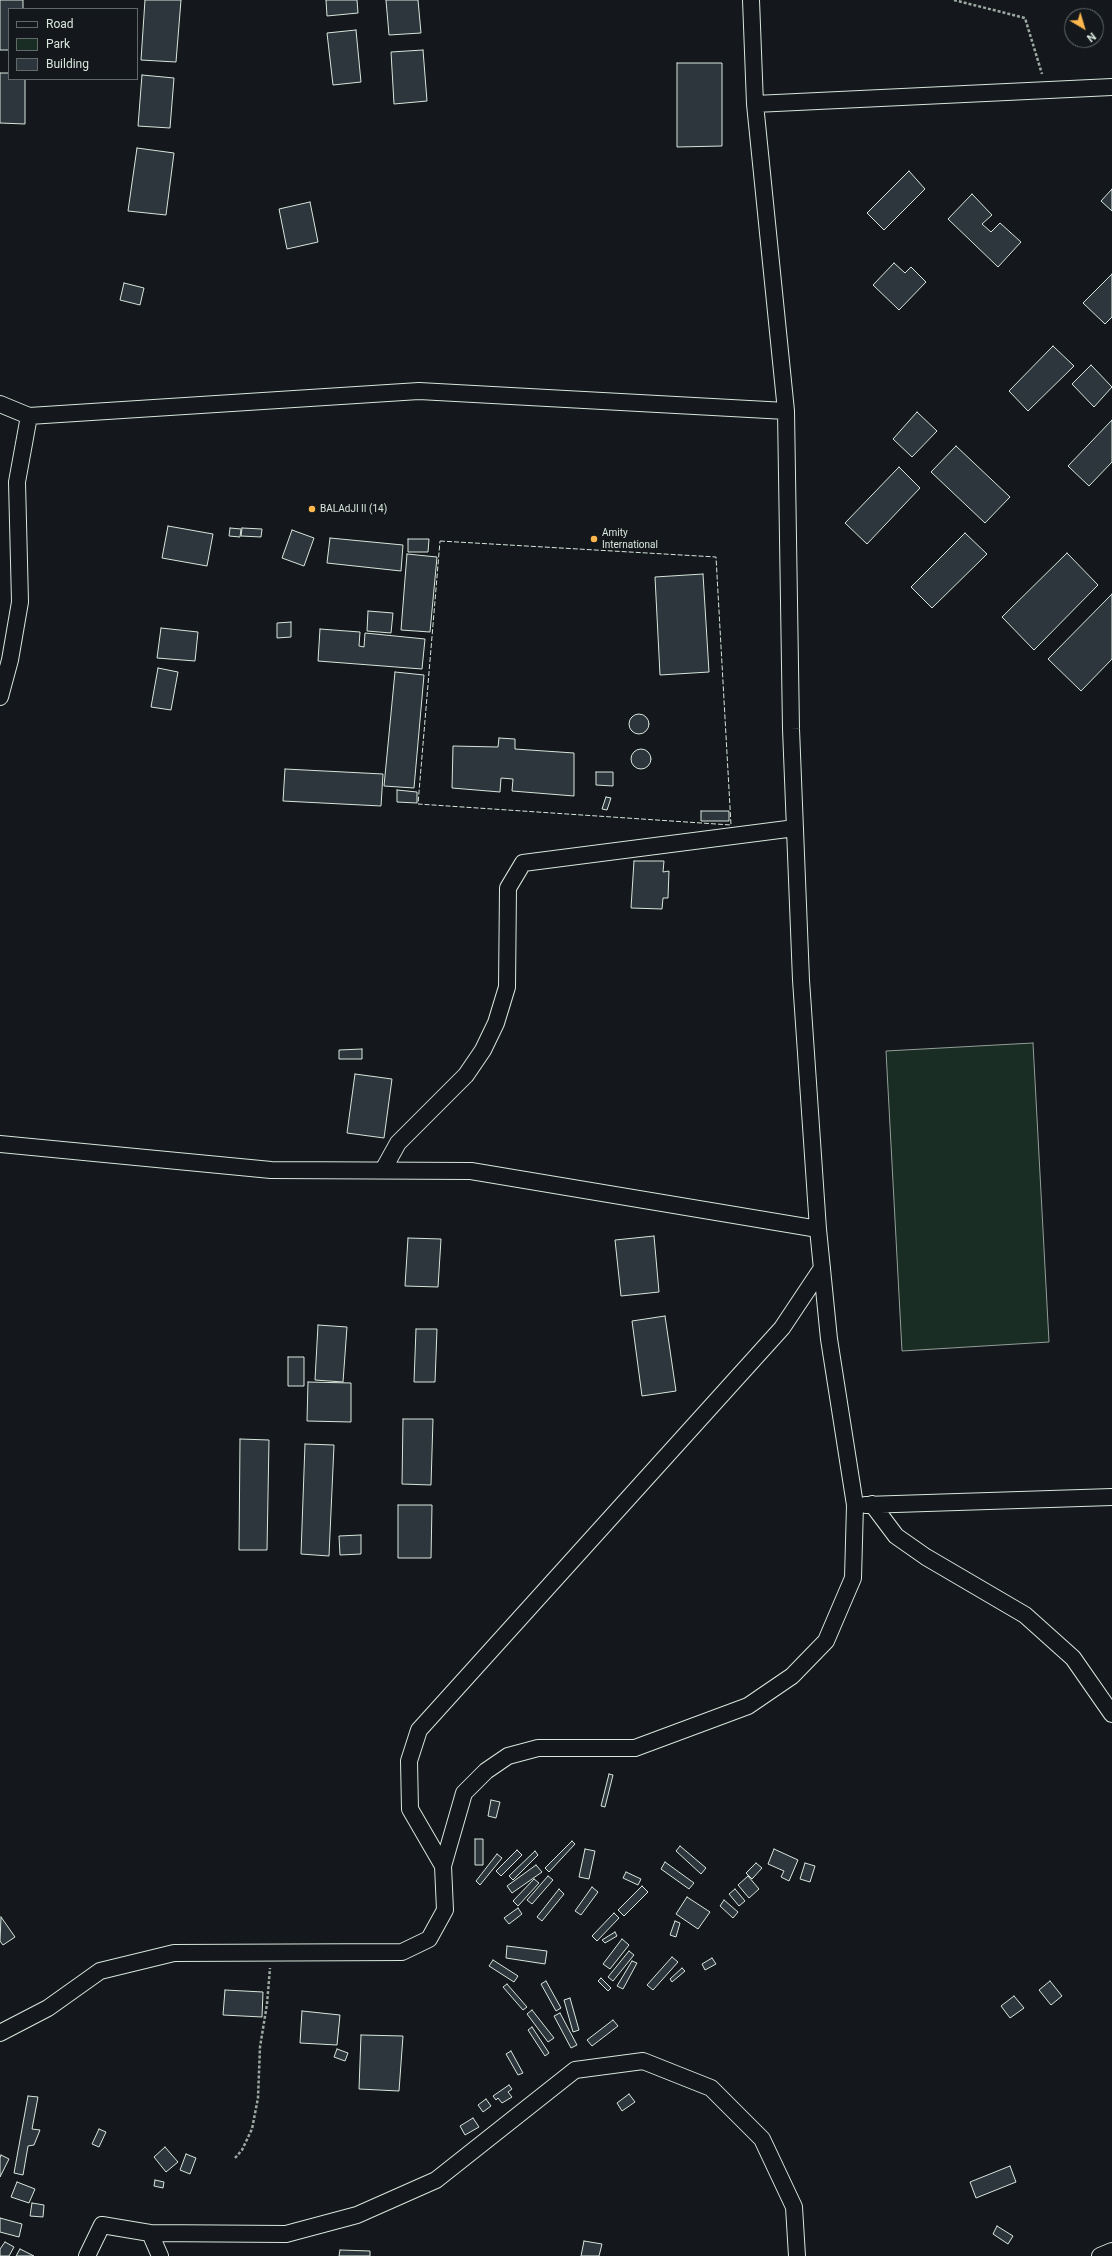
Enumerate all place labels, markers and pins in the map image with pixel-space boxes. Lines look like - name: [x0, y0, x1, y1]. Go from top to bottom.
- place label: BALAdJI II (14): [320, 503, 387, 515]
- marker: BALAdJI II (14): [307, 504, 317, 514]
- place label: Amity International: [602, 527, 658, 550]
- marker: Amity International: [589, 534, 599, 544]

